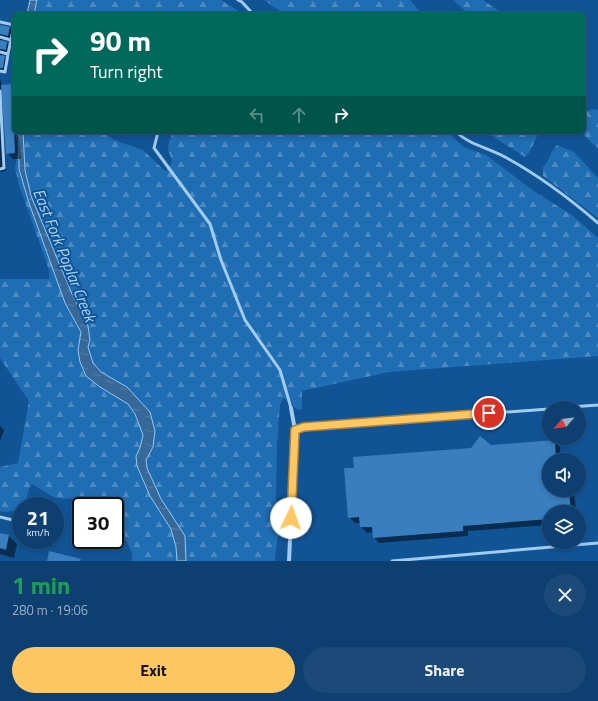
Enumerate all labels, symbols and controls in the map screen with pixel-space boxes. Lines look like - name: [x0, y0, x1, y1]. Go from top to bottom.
- text: 90 m: [90, 19, 151, 62]
- icon: right: [24, 28, 76, 80]
- text: Turn right: [90, 58, 163, 85]
- icon: left: [246, 104, 268, 126]
- icon: ahead: [288, 104, 310, 126]
- icon: right: [330, 104, 352, 126]
- water label: East Fork Poplar Creek: [27, 185, 103, 327]
- pin: [472, 396, 506, 430]
- north arrow: [542, 401, 586, 445]
- map controls: [542, 401, 586, 549]
- icon: arrive: [478, 402, 500, 424]
- button: sound: [542, 453, 586, 497]
- speed limit sign: 30: [72, 497, 124, 549]
- position arrow: [270, 497, 312, 539]
- text: 21: [27, 502, 49, 533]
- button: layers: [542, 505, 586, 549]
- text: km/h: [27, 525, 49, 540]
- text: 1 min: [12, 567, 70, 603]
- button: close: [544, 574, 586, 616]
- text: 280 m · 19:06: [12, 600, 88, 620]
- button: Exit: [12, 647, 295, 693]
- button: Share: [303, 647, 586, 693]

